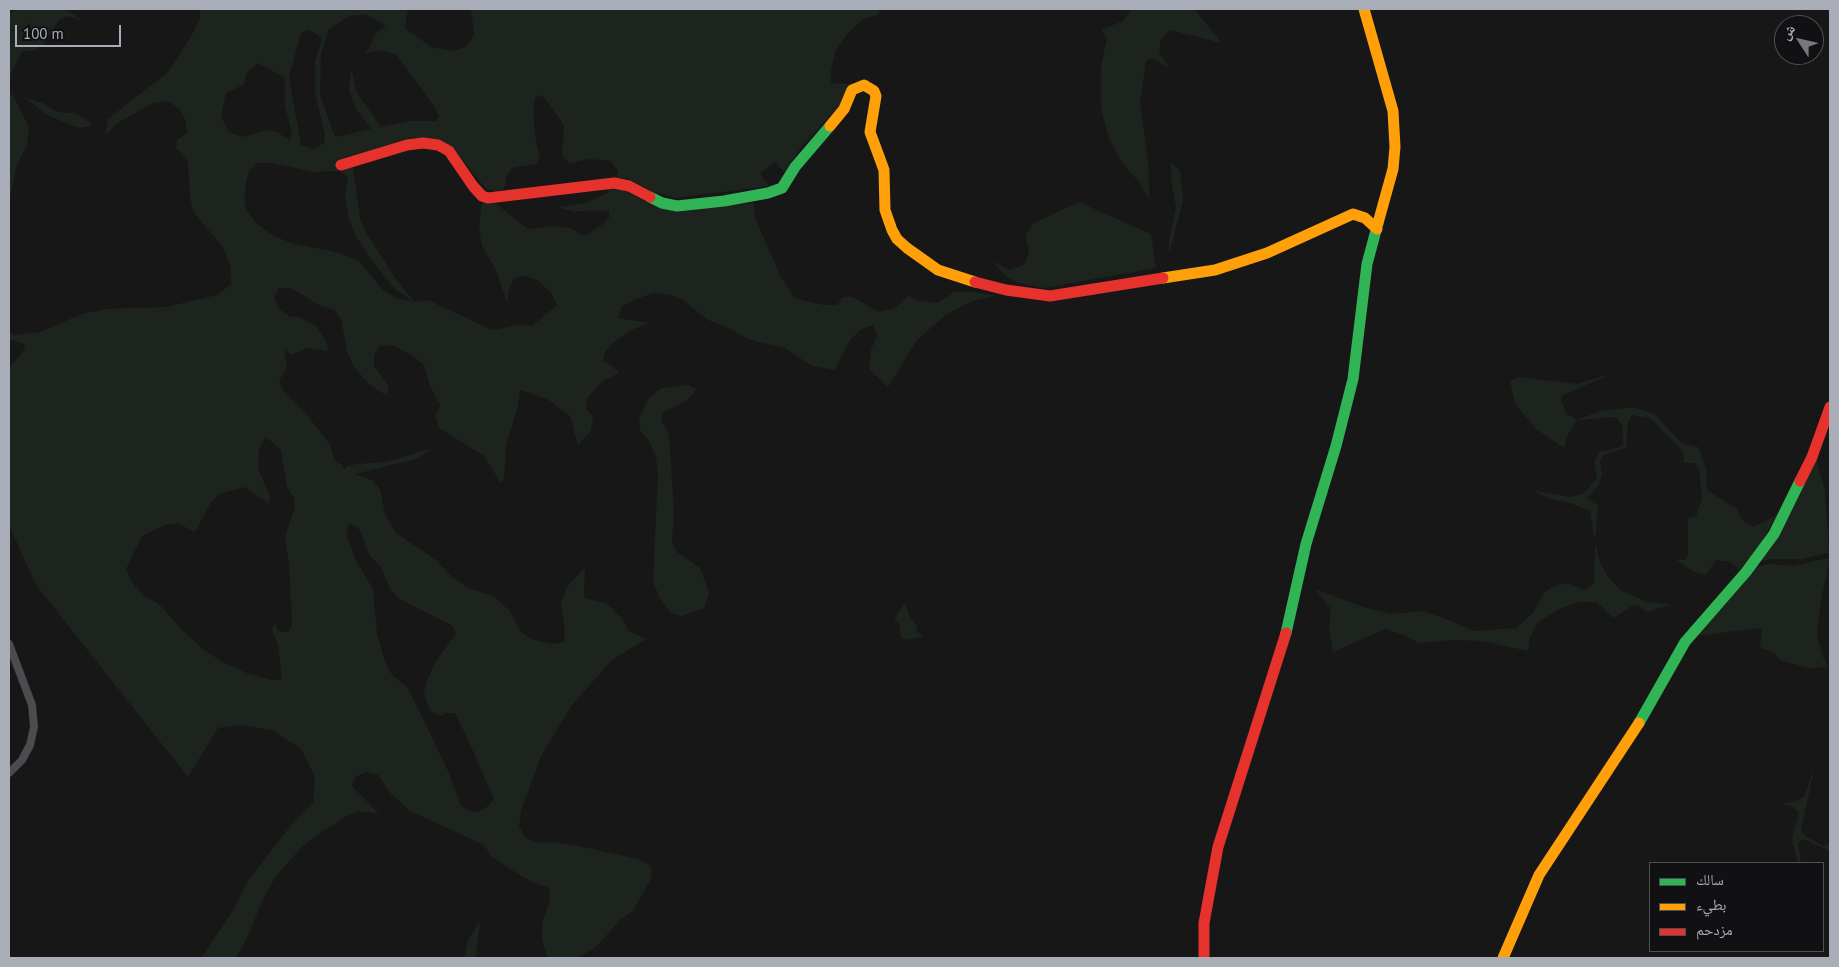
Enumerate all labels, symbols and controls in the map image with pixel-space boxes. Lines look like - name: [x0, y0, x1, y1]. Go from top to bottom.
- scale bar: [18, 15, 124, 47]
- north arrow: [1774, 15, 1824, 65]
- text: ش: [1776, 21, 1799, 43]
- text: 100 m: [23, 24, 64, 43]
- legend: [1649, 862, 1824, 952]
- text: سالك: [1696, 870, 1724, 889]
- text: بطيء: [1696, 895, 1726, 914]
- text: مزدحم: [1696, 920, 1733, 939]

